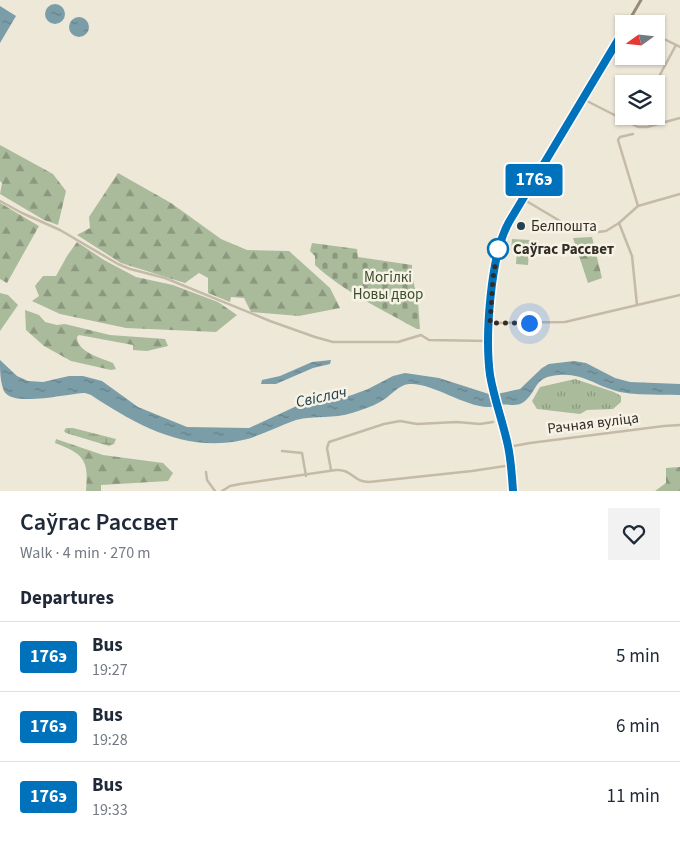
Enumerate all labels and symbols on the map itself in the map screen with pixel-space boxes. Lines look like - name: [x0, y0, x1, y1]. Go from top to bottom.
- north arrow: [615, 15, 665, 65]
- line badge: 176э: [499, 164, 569, 196]
- place label: Белпошта: [531, 216, 597, 237]
- marker: Белпошта: [515, 220, 527, 232]
- marker: Саўгас Рассвет: [487, 238, 509, 260]
- place label: Саўгас Рассвет: [513, 239, 614, 260]
- park label: Могілкі Новы двор: [353, 267, 423, 305]
- your location: [517, 311, 542, 336]
- water label: Свіслач: [294, 381, 349, 413]
- street label: Рачная вуліца: [546, 407, 640, 440]

